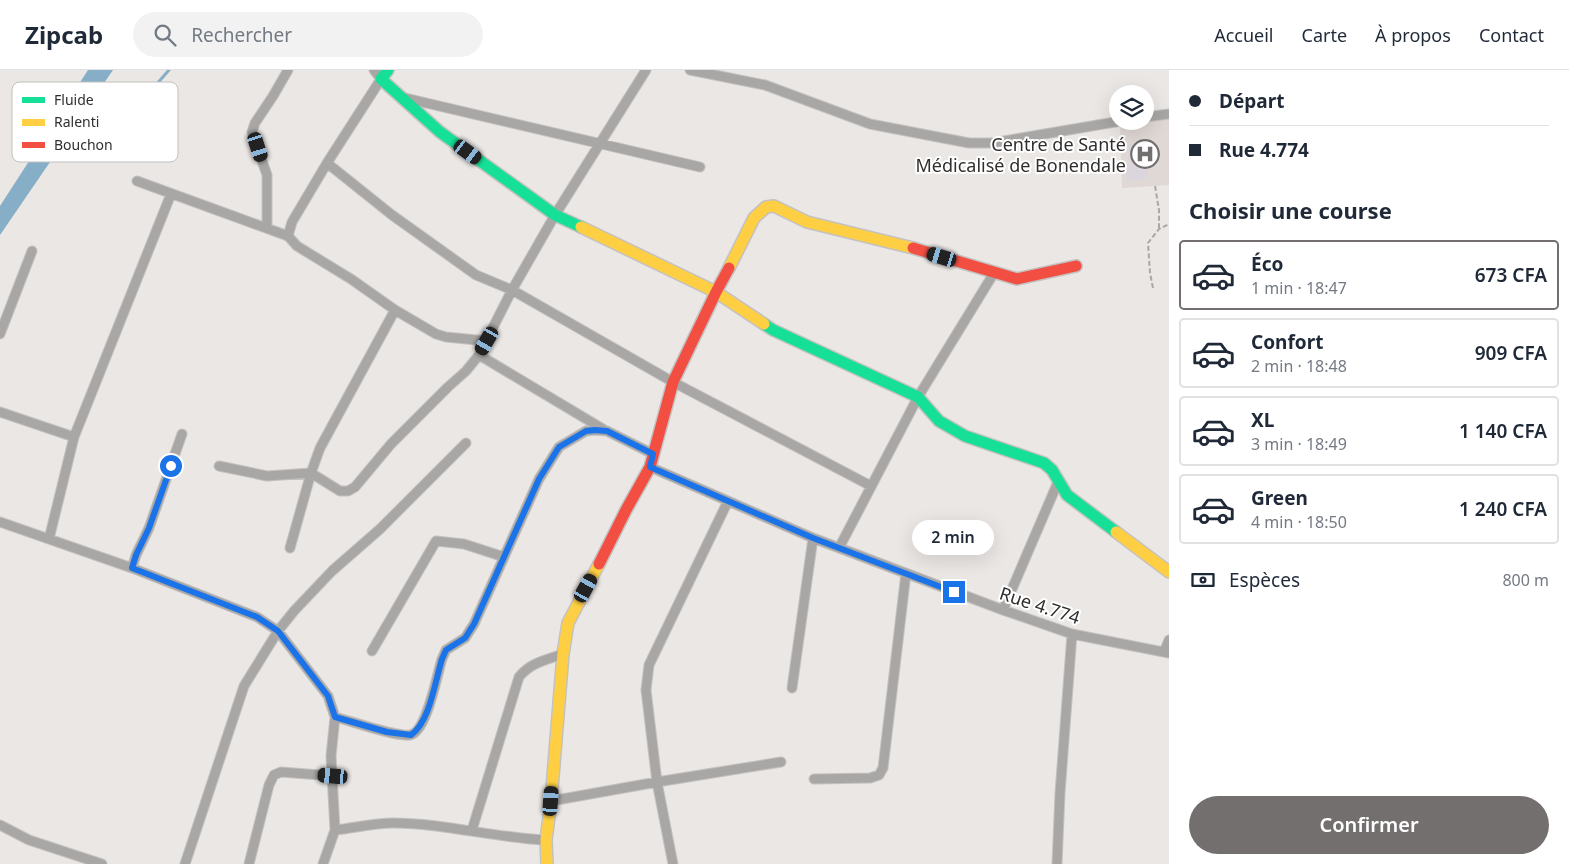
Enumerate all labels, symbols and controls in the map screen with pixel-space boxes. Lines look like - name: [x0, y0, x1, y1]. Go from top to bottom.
- search box: [133, 12, 483, 57]
- text: Zipcab: [25, 18, 103, 51]
- icon: search: [151, 21, 179, 49]
- text: Rechercher: [191, 22, 292, 48]
- text: Accueil: [1214, 23, 1274, 47]
- text: Carte: [1302, 23, 1347, 47]
- text: À propos: [1375, 23, 1451, 47]
- text: Contact: [1479, 23, 1544, 47]
- legend: [12, 82, 178, 162]
- map controls: [1109, 85, 1154, 130]
- button: layers: [1109, 85, 1154, 130]
- text: Départ: [1219, 88, 1284, 114]
- text: Fluide: [54, 90, 94, 109]
- text: Ralenti: [54, 112, 99, 131]
- car: [246, 130, 269, 164]
- place label: Centre de Santé Médicalisé de Bonendale: [915, 132, 1126, 177]
- text: Bouchon: [54, 135, 113, 154]
- car: [451, 137, 484, 167]
- text: Rue 4.774: [1219, 137, 1309, 163]
- hospital icon: Centre de Santé Médicalisé de Bonendale: [1130, 139, 1160, 169]
- text: Choisir une course: [1189, 195, 1392, 225]
- car: [925, 245, 958, 269]
- text: Éco: [1251, 251, 1283, 277]
- icon: car: [1191, 253, 1236, 298]
- text: 673 CFA: [1475, 262, 1547, 288]
- text: 1 min · 18:47: [1251, 277, 1347, 299]
- car: [473, 324, 500, 358]
- text: Confort: [1251, 329, 1323, 355]
- icon: car: [1191, 331, 1236, 376]
- text: 909 CFA: [1475, 340, 1547, 366]
- text: 2 min · 18:48: [1251, 355, 1347, 377]
- text: XL: [1251, 407, 1274, 433]
- icon: car: [1191, 409, 1236, 454]
- text: 1 140 CFA: [1459, 418, 1547, 444]
- text: 3 min · 18:49: [1251, 433, 1347, 455]
- route start: [160, 455, 182, 477]
- text: Green: [1251, 485, 1308, 511]
- icon: car: [1191, 487, 1236, 532]
- text: 1 240 CFA: [1459, 496, 1547, 522]
- text: 4 min · 18:50: [1251, 511, 1347, 533]
- callout: 2 min: [913, 520, 995, 554]
- text: 2 min: [931, 526, 975, 548]
- icon: cash: [1189, 566, 1217, 594]
- text: Espèces: [1229, 567, 1300, 593]
- text: 800 m: [1502, 569, 1549, 591]
- car: [572, 571, 599, 605]
- route end: [943, 581, 965, 603]
- street label: Rue 4.774: [997, 581, 1083, 629]
- car: [317, 767, 348, 785]
- car: [542, 786, 559, 816]
- button: Confirmer: [1189, 796, 1549, 854]

